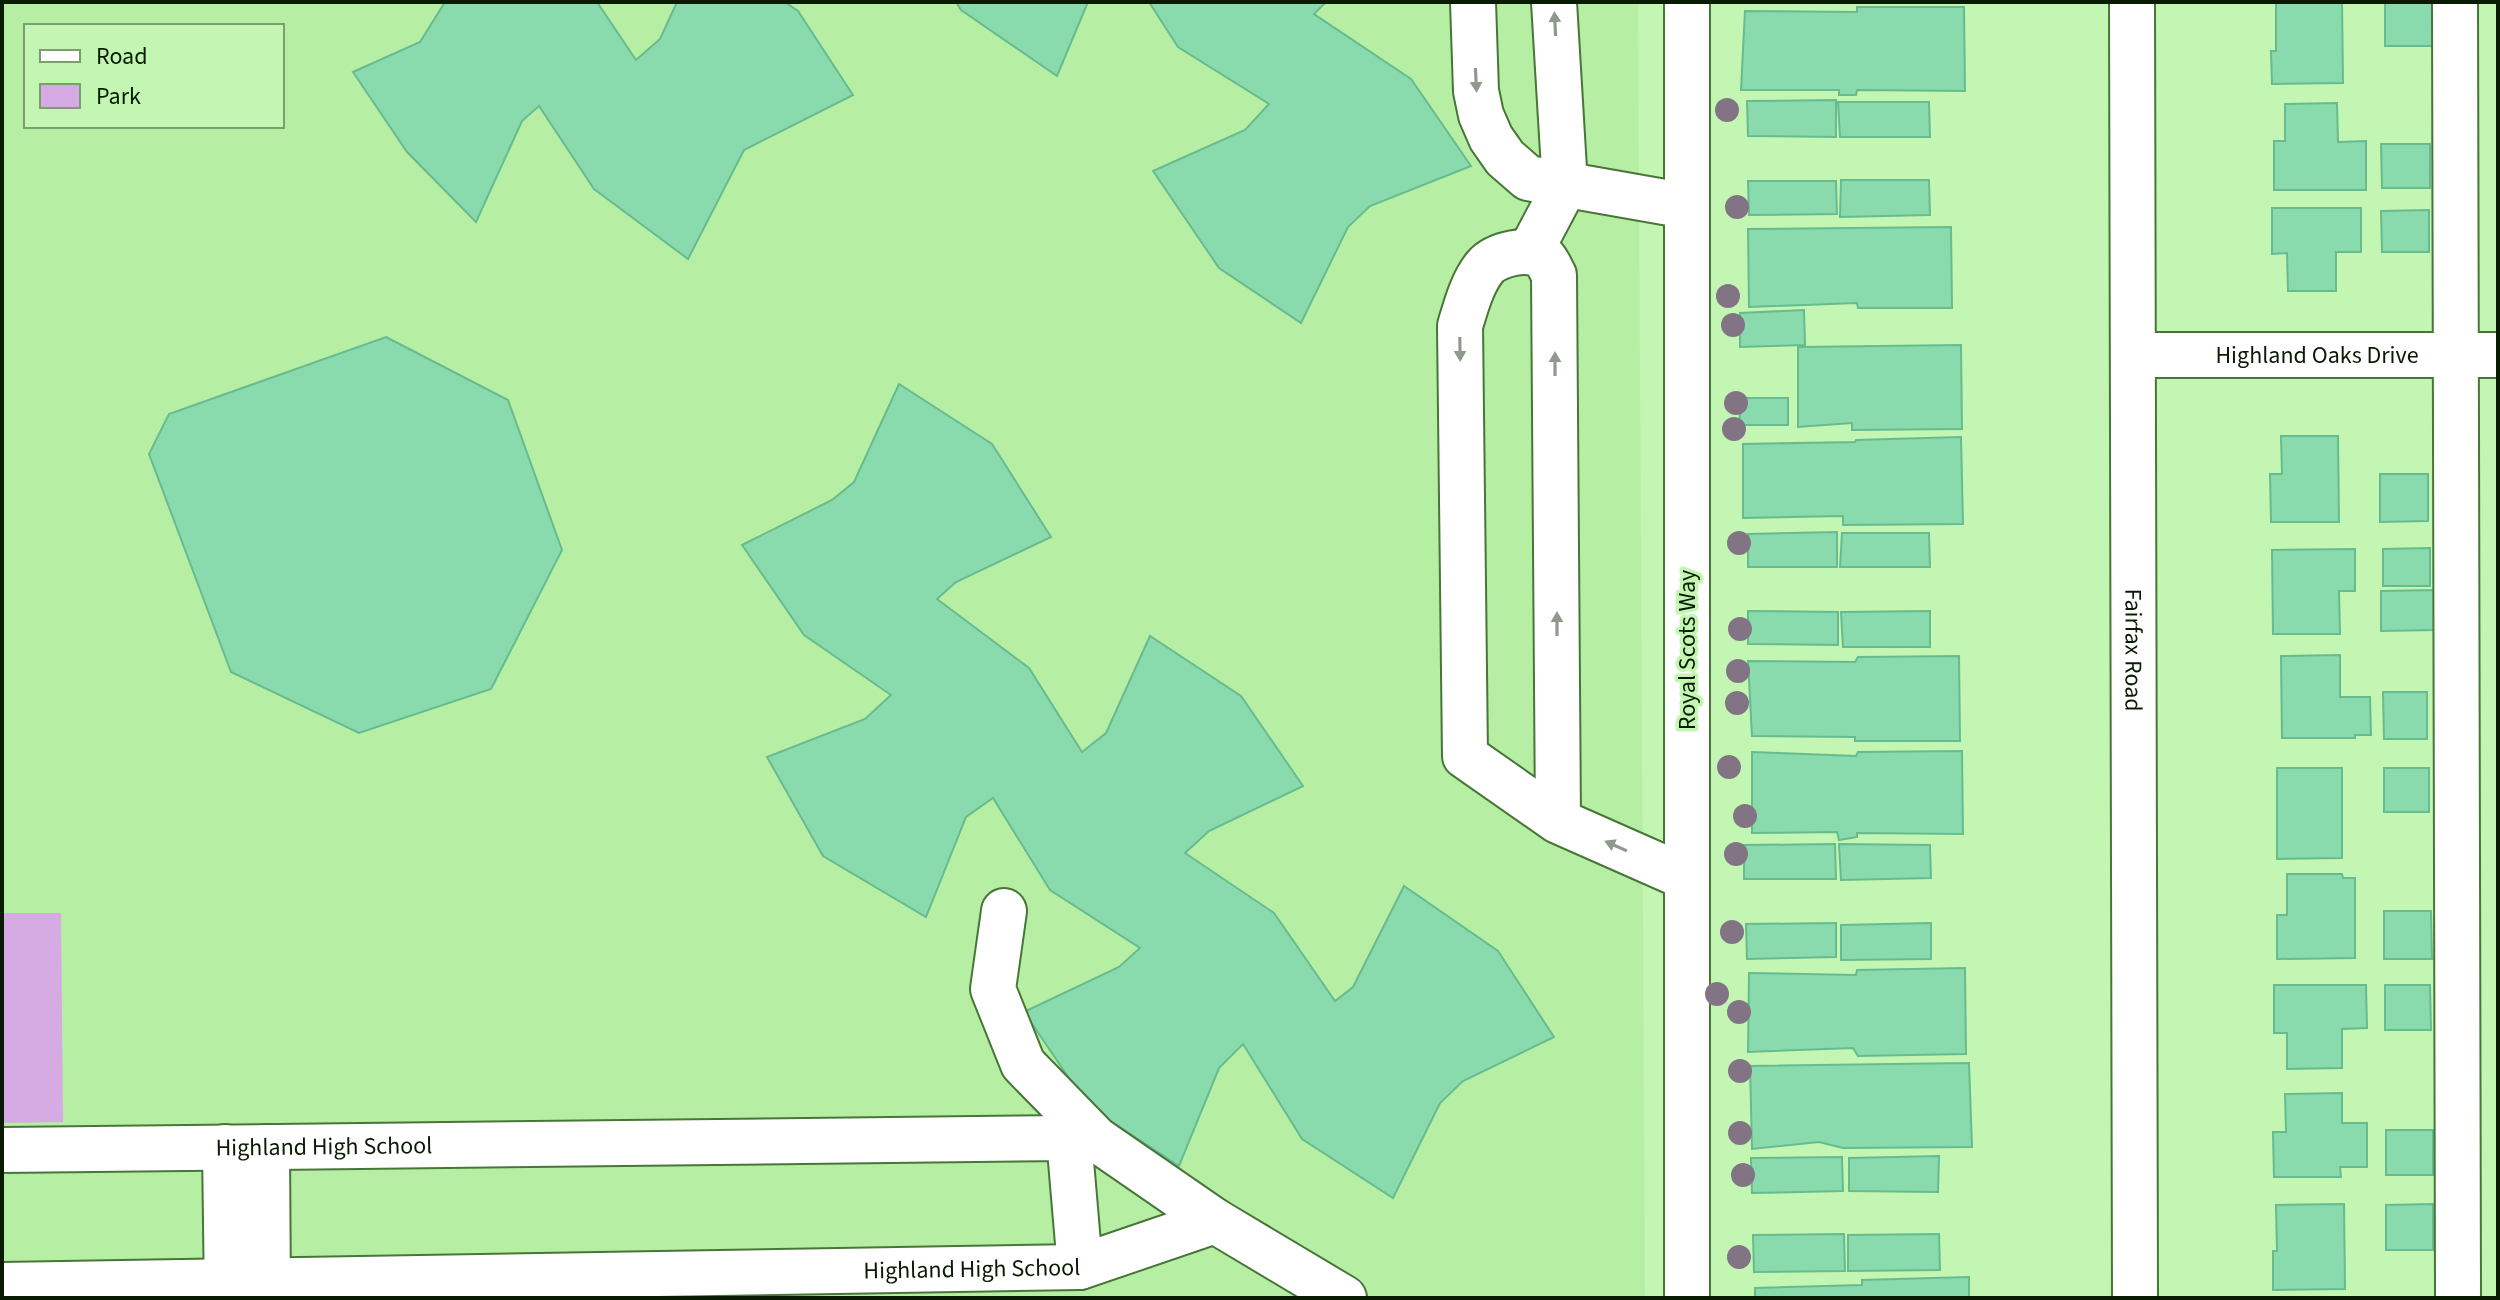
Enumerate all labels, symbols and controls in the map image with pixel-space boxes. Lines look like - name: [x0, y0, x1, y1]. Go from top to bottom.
- one-way arrow: [1549, 11, 1562, 36]
- legend: [24, 24, 284, 128]
- text: Road: [96, 39, 148, 74]
- one-way arrow: [1470, 68, 1483, 93]
- text: Park: [96, 79, 141, 114]
- one-way arrow: [1454, 337, 1466, 362]
- street label: Highland Oaks Drive: [2215, 338, 2419, 373]
- one-way arrow: [1548, 351, 1561, 376]
- street label: Royal Scots Way: [1670, 570, 1705, 730]
- street label: Fairfax Road: [2116, 588, 2151, 712]
- one-way arrow: [1551, 611, 1563, 636]
- one-way arrow: [1604, 840, 1628, 853]
- street label: Highland High School: [215, 1128, 433, 1165]
- street label: Highland High School: [863, 1249, 1081, 1288]

